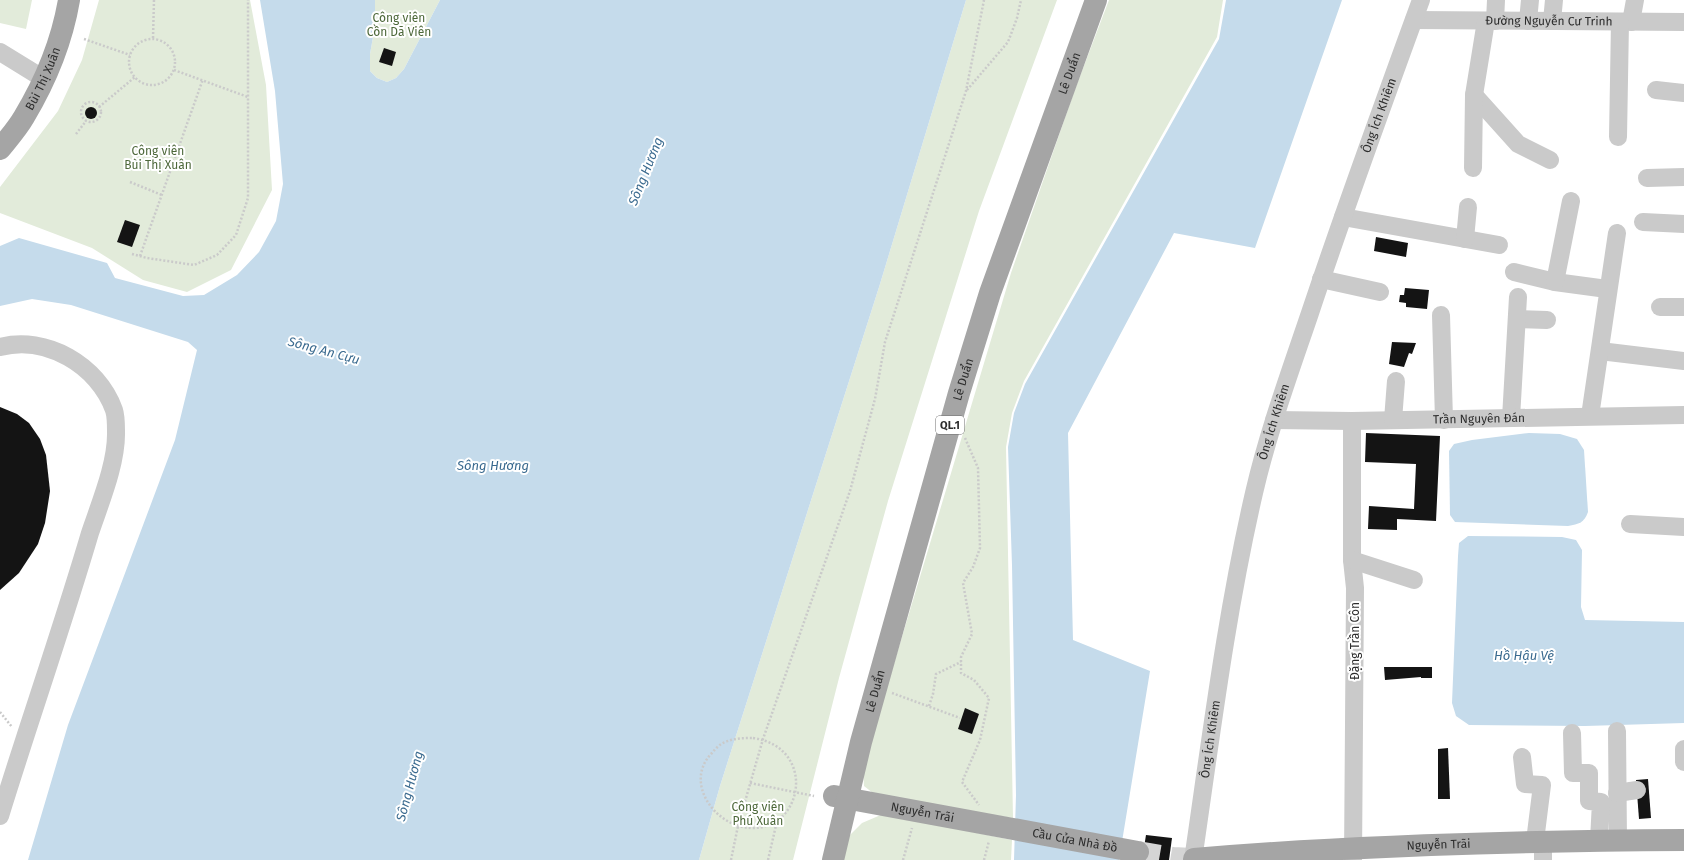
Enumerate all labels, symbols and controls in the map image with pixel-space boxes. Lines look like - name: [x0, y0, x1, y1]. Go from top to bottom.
- park label: Công viên Cồn Dã Viên: [367, 11, 431, 39]
- street label: Đường Nguyễn Cư Trinh: [1485, 13, 1613, 28]
- street label: Bùi Thị Xuân: [22, 45, 63, 113]
- street label: Lê Duẩn: [1055, 50, 1083, 96]
- street label: Ông Ích Khiêm: [1358, 76, 1399, 155]
- water label: Sông Hương: [625, 135, 666, 208]
- park label: Công viên Bùi Thị Xuân: [124, 144, 192, 172]
- water label: Sông An Cựu: [285, 333, 361, 367]
- street label: Lê Duẩn: [950, 356, 976, 402]
- street label: Ông Ích Khiêm: [1255, 382, 1292, 461]
- street label: Trần Nguyên Đán: [1433, 411, 1525, 427]
- road number: QL.1: [936, 416, 964, 434]
- water label: Sông Hương: [456, 458, 529, 473]
- street label: Đặng Trần Côn: [1347, 602, 1362, 680]
- water label: Hồ Hậu Vệ: [1494, 648, 1554, 663]
- street label: Lê Duẩn: [863, 668, 888, 714]
- street label: Ông Ích Khiêm: [1197, 699, 1223, 779]
- water label: Sông Hương: [393, 749, 426, 824]
- park label: Công viên Phú Xuân: [732, 800, 784, 828]
- street label: Nguyễn Trãi: [890, 800, 955, 825]
- street label: Cầu Cửa Nhà Đồ: [1031, 826, 1119, 855]
- street label: Nguyễn Trãi: [1406, 837, 1471, 853]

